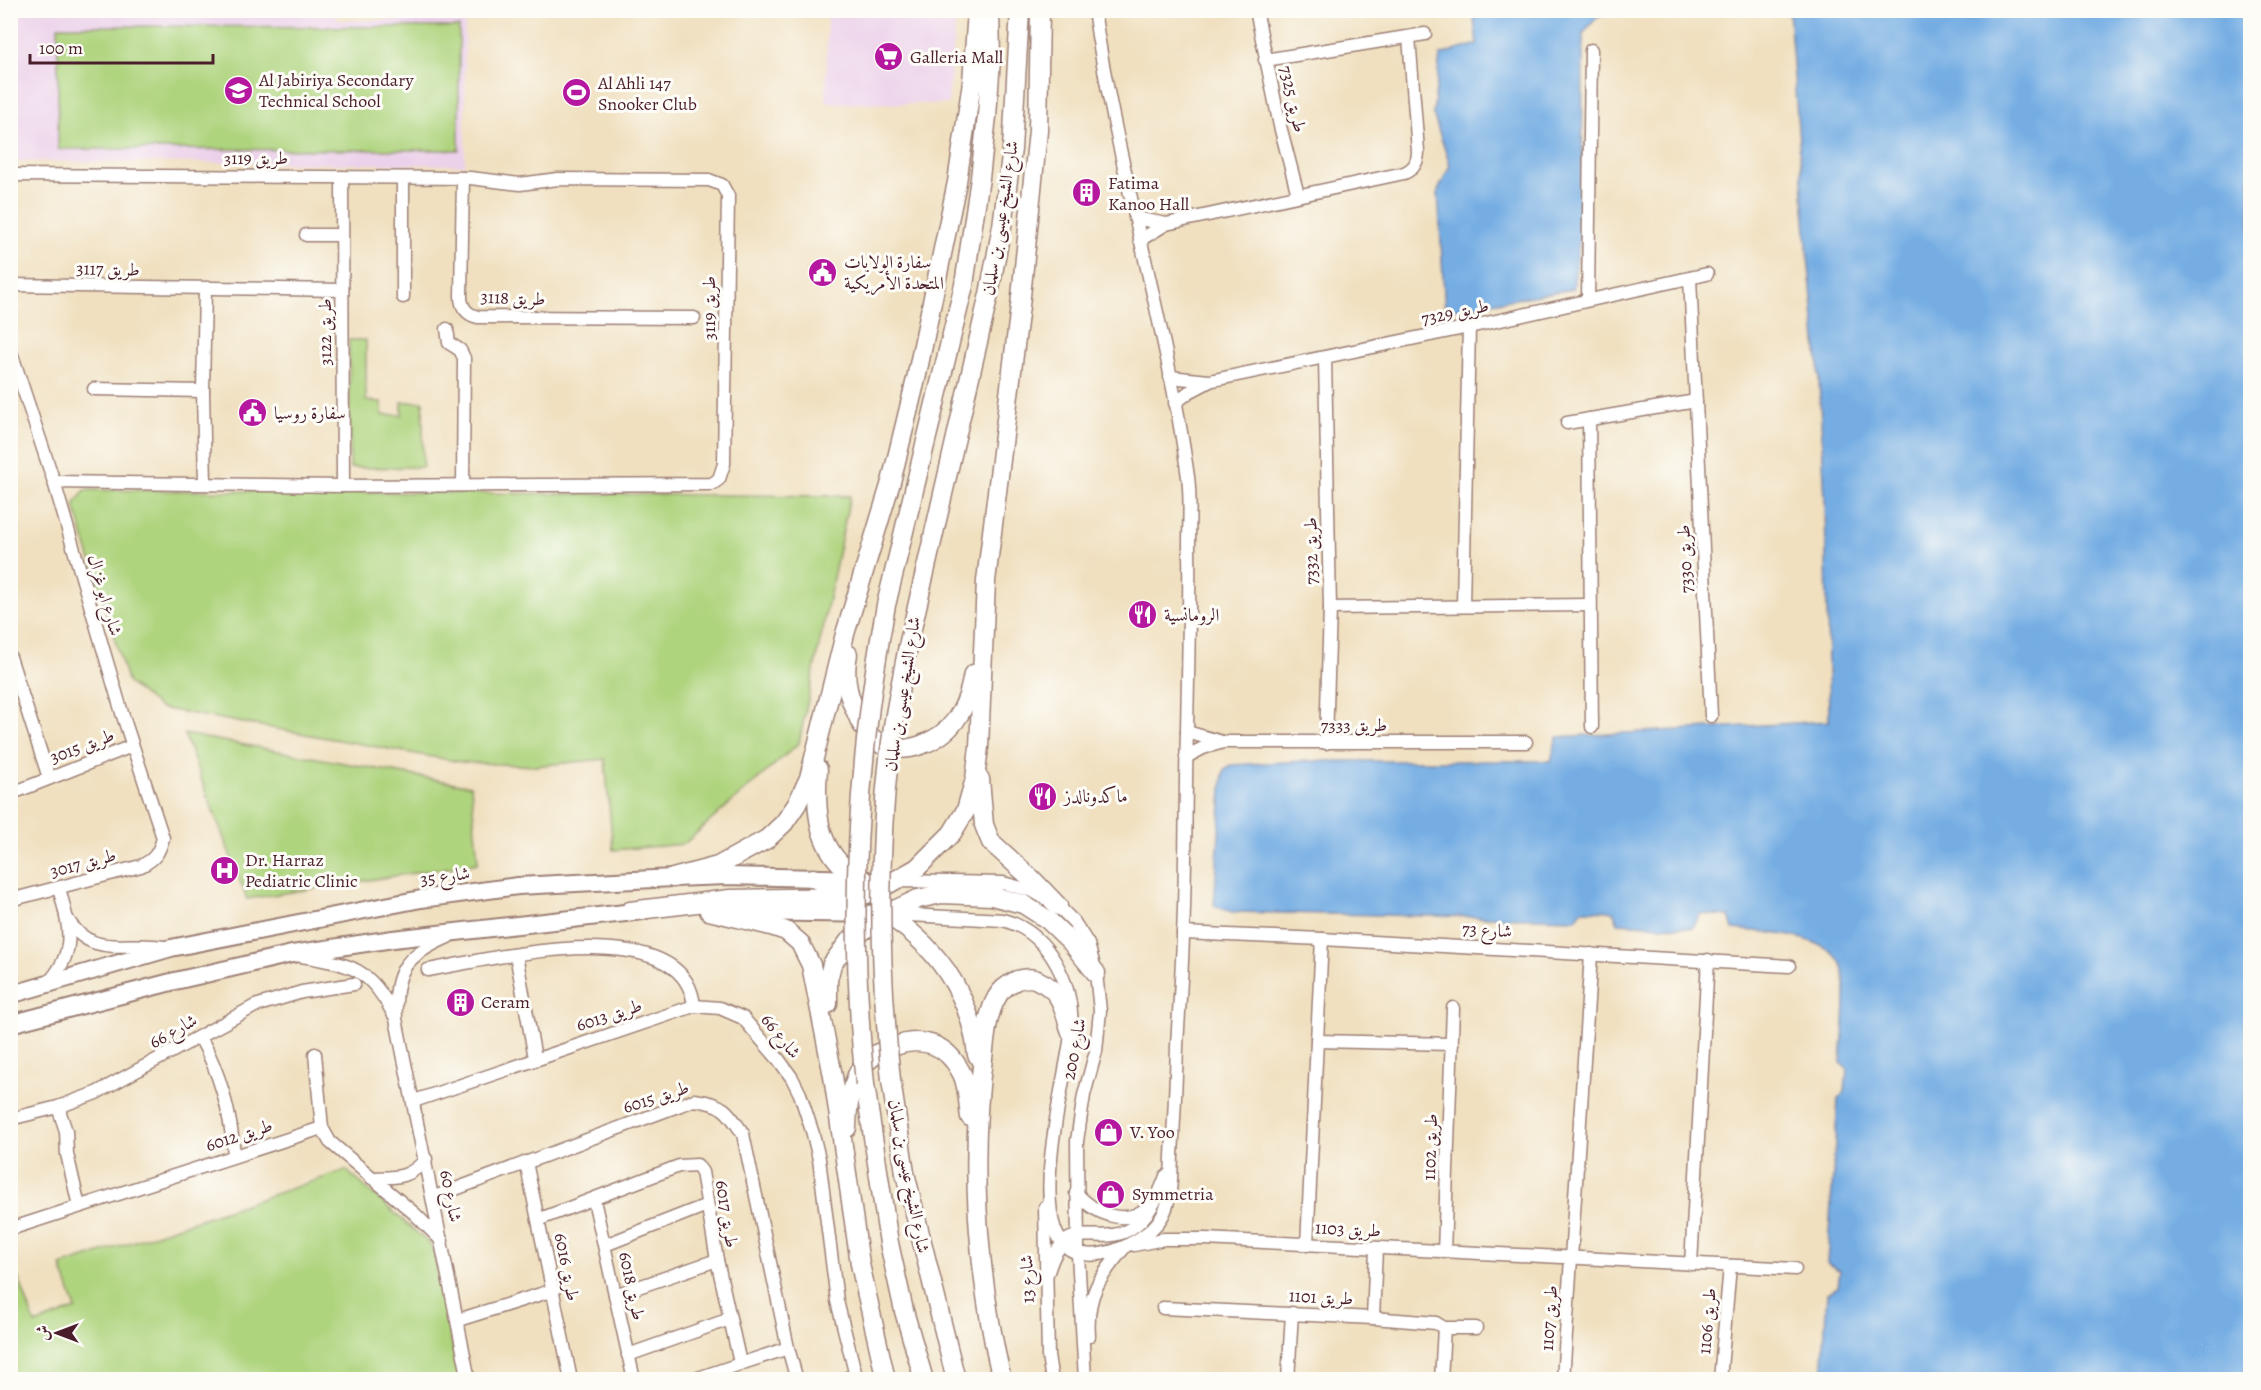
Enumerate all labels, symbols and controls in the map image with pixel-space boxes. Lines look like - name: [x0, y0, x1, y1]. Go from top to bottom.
- scale bar: [30, 27, 213, 65]
- text: 100 m: [39, 36, 83, 60]
- supermarket icon: Galleria Mall: [873, 41, 905, 73]
- place label: Galleria Mall: [910, 45, 1004, 69]
- street label: طريق 7325: [1274, 63, 1312, 135]
- place label: Al Jabiriya Secondary Technical School: [258, 68, 414, 113]
- place label: Al Ahli 147 Snooker Club: [597, 71, 697, 116]
- school or university icon: Al Jabiriya Secondary Technical School: [222, 74, 254, 106]
- sports icon: Al Ahli 147 Snooker Club: [561, 77, 593, 109]
- street label: شارع الشيخ عيسى بن سلمان: [976, 139, 1028, 298]
- street label: طريق 3119: [224, 146, 288, 170]
- place label: Fatima Kanoo Hall: [1108, 171, 1190, 216]
- building icon: Fatima Kanoo Hall: [1071, 177, 1103, 209]
- place label: سفارة الولايات المتحدة الأمريكية: [844, 250, 944, 296]
- street label: طريق 3117: [76, 256, 140, 282]
- public building icon: سفارة الولايات المتحدة الأمريكية: [807, 256, 839, 288]
- street label: طريق 3119: [697, 276, 721, 340]
- street label: طريق 3118: [480, 285, 546, 311]
- street label: طريق 7329: [1419, 293, 1491, 331]
- street label: طريق 3122: [313, 298, 337, 366]
- public building icon: سفارة روسيا: [237, 397, 269, 429]
- place label: سفارة روسيا: [274, 401, 346, 425]
- street label: طريق 7332: [1298, 517, 1324, 585]
- street label: طريق 7330: [1671, 524, 1699, 594]
- street label: شارع ابو غزال: [79, 551, 128, 639]
- restaurant icon: الرومانسية: [1127, 599, 1159, 631]
- place label: الرومانسية: [1164, 603, 1219, 627]
- street label: شارع الشيخ عيسى بن سلمان: [878, 615, 930, 774]
- street label: طريق 7333: [1321, 713, 1387, 737]
- street label: طريق 3015: [46, 723, 118, 769]
- restaurant icon: ماكدونالدز: [1027, 780, 1059, 812]
- place label: ماكدونالدز: [1062, 784, 1128, 808]
- street label: طريق 3017: [47, 843, 119, 883]
- place label: Dr. Harraz Pediatric Clinic: [245, 848, 358, 893]
- hospital icon: Dr. Harraz Pediatric Clinic: [208, 854, 240, 886]
- street label: شارع 35: [419, 861, 472, 894]
- street label: شارع 73: [1461, 917, 1513, 946]
- building icon: Ceram: [444, 986, 476, 1018]
- place label: Ceram: [481, 990, 530, 1014]
- street label: طريق 6013: [573, 993, 645, 1037]
- street label: شارع 66: [145, 1008, 203, 1057]
- street label: شارع 66: [753, 1008, 807, 1065]
- street label: شارع 200: [1056, 1016, 1095, 1083]
- street label: طريق 6015: [620, 1075, 692, 1119]
- street label: شارع الشيخ عيسى بن سلمان: [878, 1097, 936, 1256]
- street label: طريق 6012: [202, 1113, 276, 1157]
- street label: طريق 1102: [1417, 1113, 1443, 1181]
- shop icon: V. Yoo: [1093, 1116, 1125, 1148]
- place label: V. Yoo: [1129, 1120, 1175, 1144]
- street label: شارع 60: [431, 1168, 468, 1225]
- street label: طريق 6017: [710, 1178, 744, 1250]
- shop icon: Symmetria: [1095, 1178, 1127, 1210]
- place label: Symmetria: [1132, 1182, 1214, 1206]
- street label: طريق 1103: [1314, 1215, 1382, 1243]
- street label: طريق 6016: [549, 1231, 585, 1303]
- street label: طريق 6018: [613, 1250, 651, 1322]
- street label: شارع 13: [1014, 1254, 1043, 1304]
- street label: طريق 1101: [1288, 1283, 1354, 1311]
- street label: طريق 1107: [1535, 1284, 1563, 1352]
- street label: طريق 1106: [1692, 1287, 1722, 1355]
- north arrow: [27, 1303, 87, 1363]
- text: ش: [32, 1325, 54, 1341]

